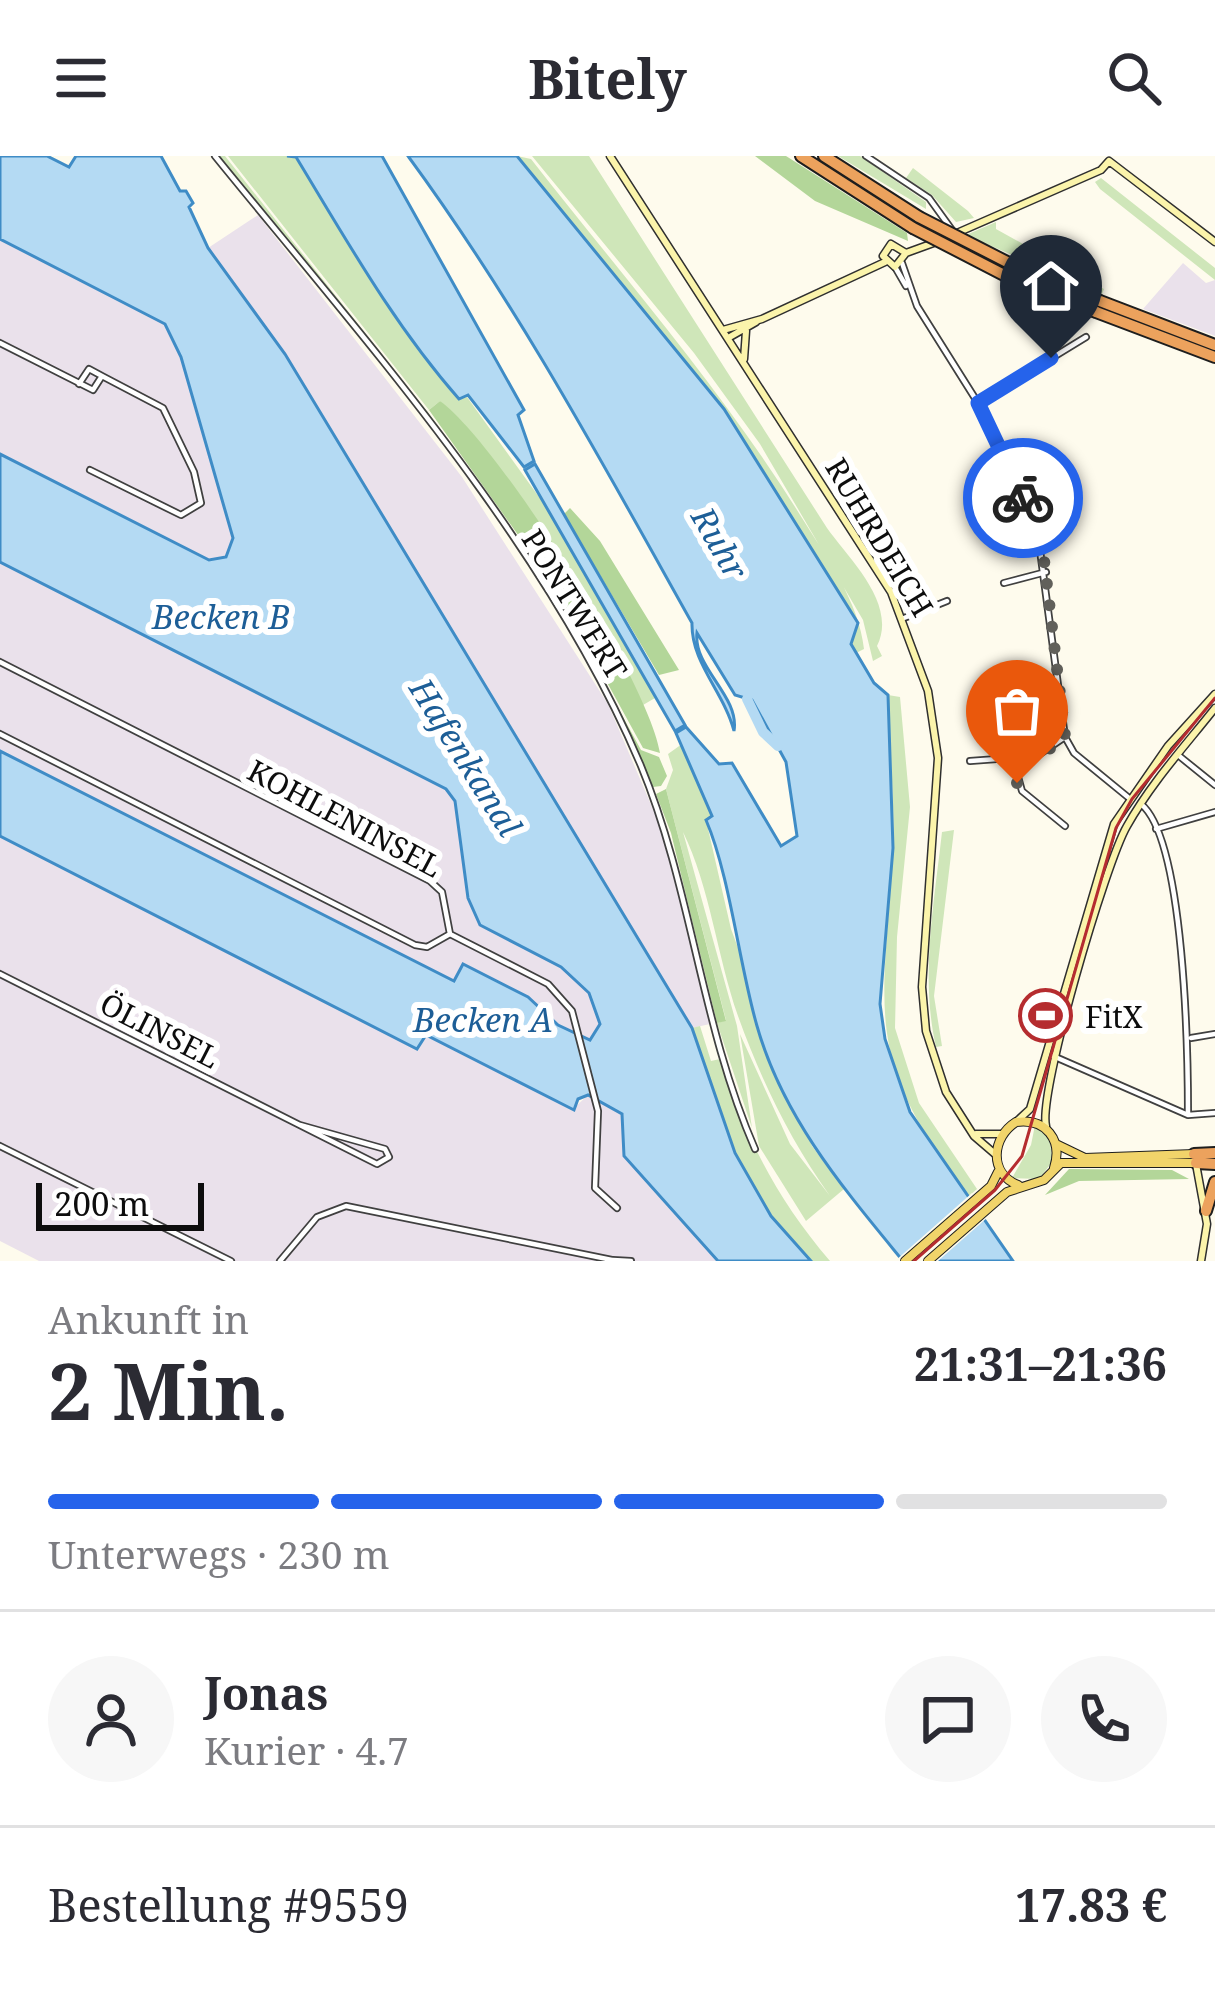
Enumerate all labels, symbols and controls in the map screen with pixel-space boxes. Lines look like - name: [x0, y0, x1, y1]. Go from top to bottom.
- text: Bitely: [528, 41, 687, 115]
- icon: menu: [48, 45, 114, 111]
- icon: search: [1101, 45, 1167, 111]
- pin: [1000, 235, 1102, 358]
- icon: home: [1018, 253, 1084, 319]
- courier: [963, 438, 1083, 558]
- street label: RUHRDEICH: [817, 450, 943, 624]
- icon: bike: [990, 465, 1056, 531]
- water label: Ruhr: [681, 498, 759, 588]
- street label: PONTWERT: [513, 521, 637, 687]
- water label: Becken B: [151, 594, 290, 639]
- pin: [966, 660, 1068, 783]
- water label: Hafenkanal: [399, 668, 532, 845]
- icon: bag: [984, 678, 1050, 744]
- street label: KOHLENINSEL: [241, 750, 449, 886]
- street label: ÖLINSEL: [93, 983, 227, 1077]
- sports icon: FitX: [1018, 988, 1074, 1044]
- place label: FitX: [1085, 996, 1143, 1037]
- water label: Becken A: [412, 997, 553, 1042]
- scale bar: [36, 1177, 204, 1230]
- text: 200 m: [54, 1181, 149, 1226]
- text: Ankunft in: [48, 1292, 249, 1345]
- text: 21:31–21:36: [914, 1333, 1167, 1394]
- text: 2 Min.: [48, 1337, 289, 1443]
- text: Unterwegs · 230 m: [48, 1527, 390, 1580]
- button: person: [48, 1656, 174, 1782]
- button: chat: [885, 1656, 1011, 1782]
- button: phone: [1041, 1656, 1167, 1782]
- text: Jonas: [204, 1662, 328, 1723]
- text: Kurier · 4.7: [204, 1723, 409, 1776]
- text: Bestellung #9559: [48, 1874, 409, 1935]
- text: 17.83 €: [1015, 1874, 1167, 1935]

